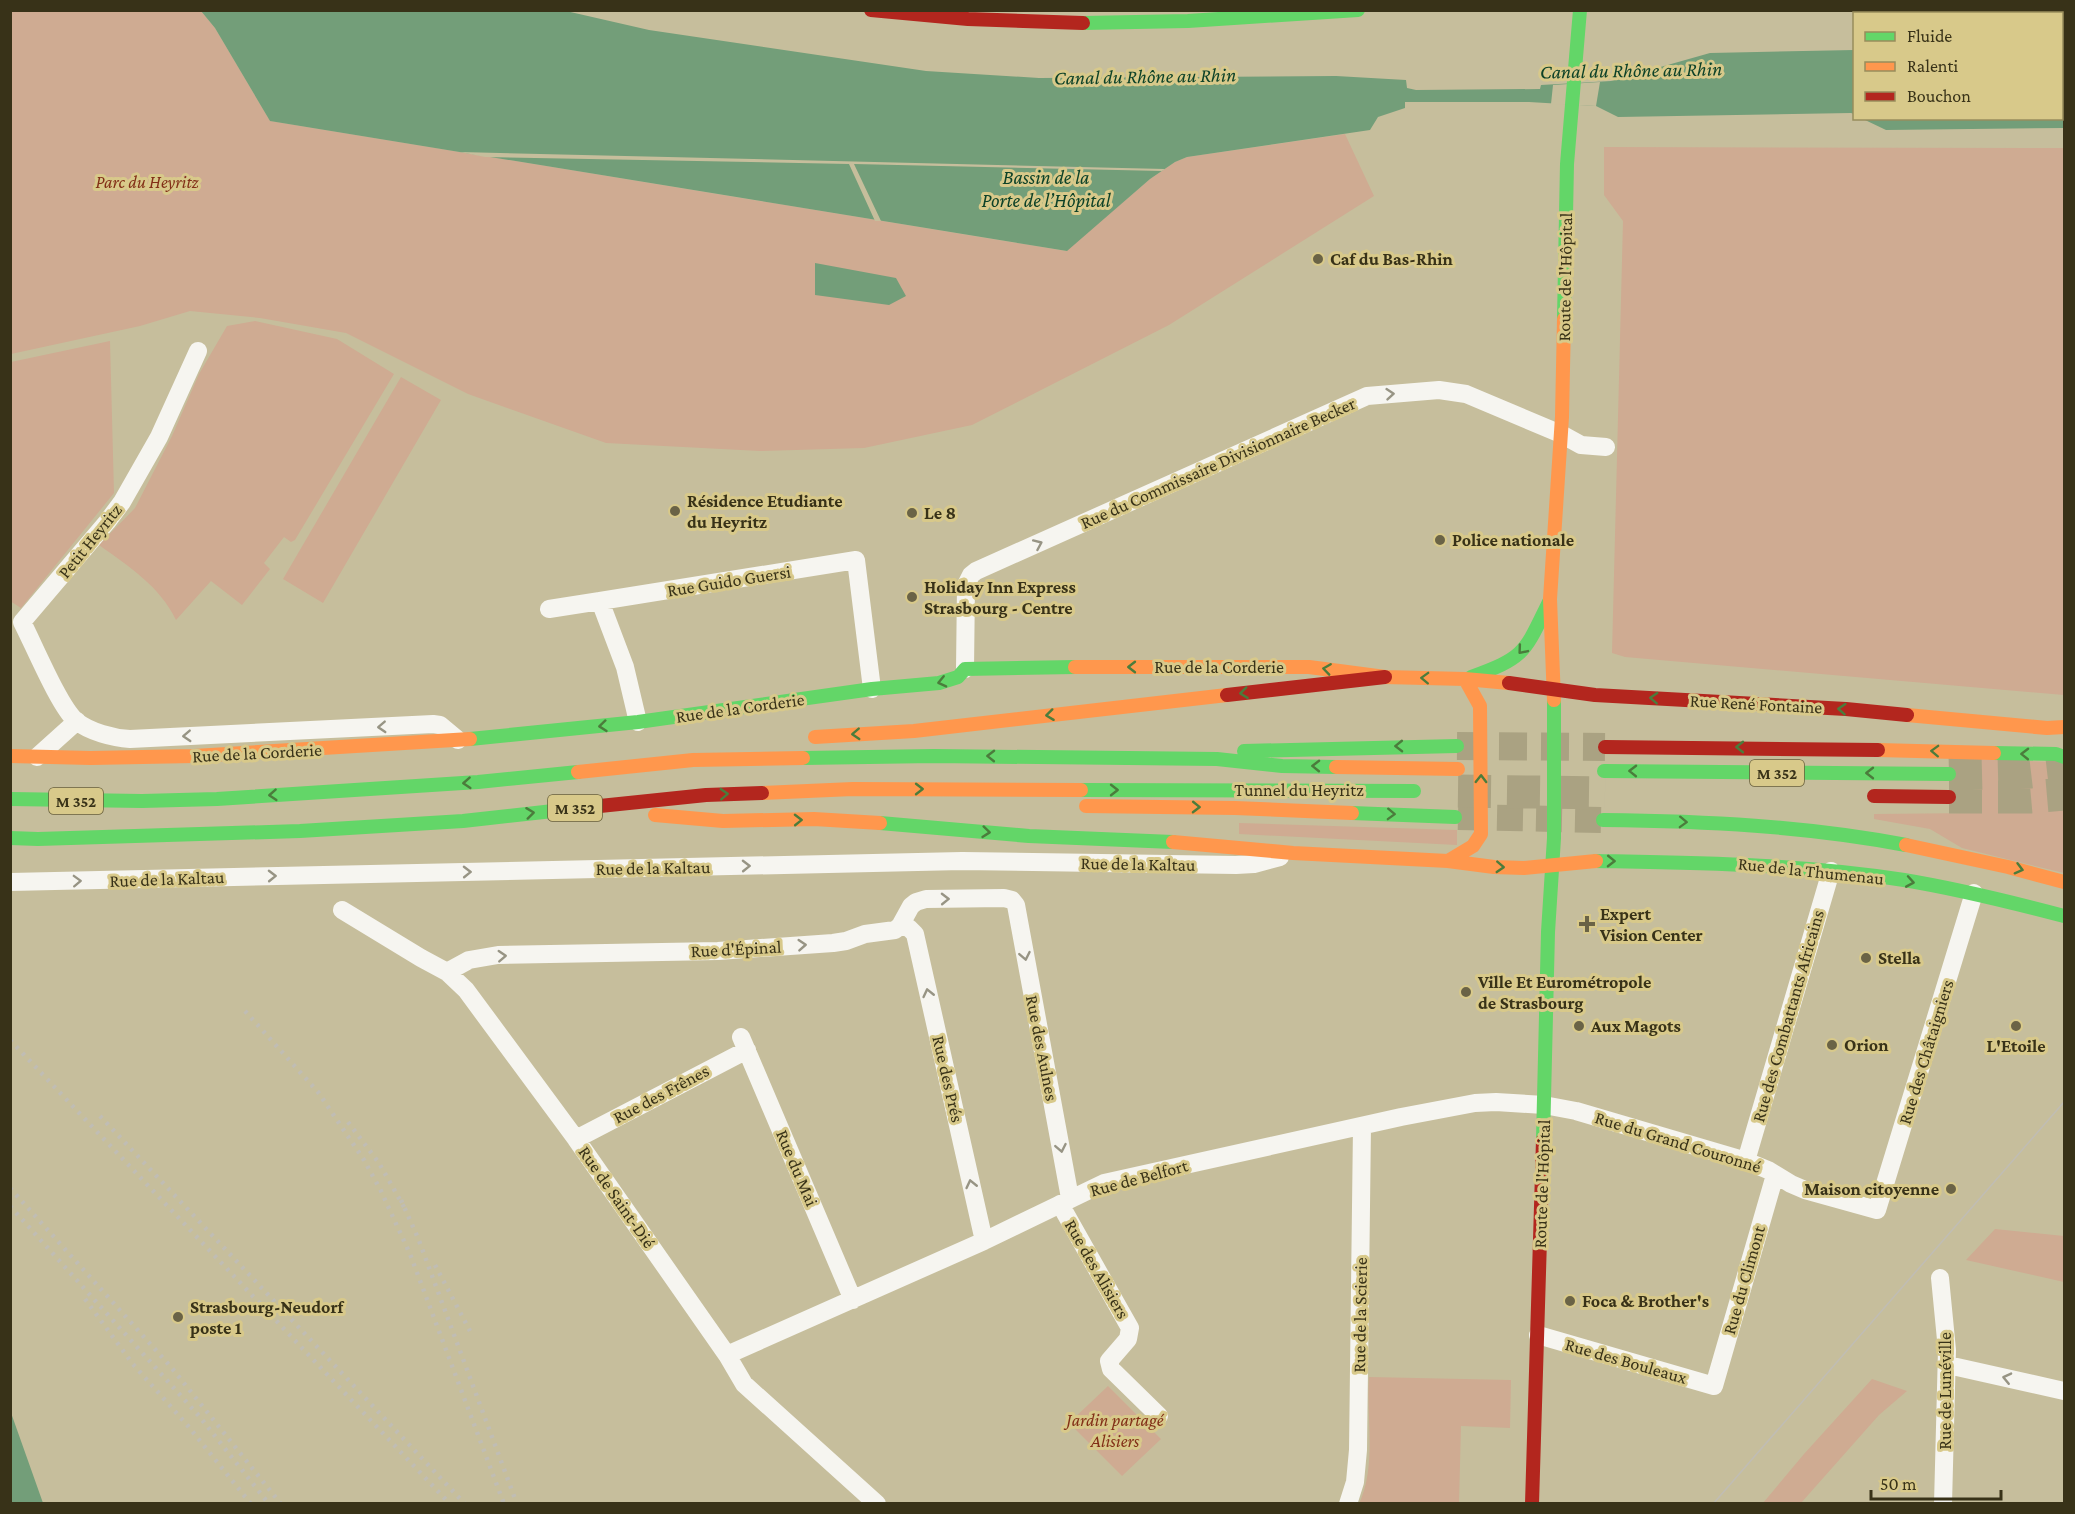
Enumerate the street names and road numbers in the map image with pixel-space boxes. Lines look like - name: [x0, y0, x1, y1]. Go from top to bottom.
- street label: Route de l'Hôpital: [1554, 212, 1576, 342]
- street label: Rue du Commissaire Divisionnaire Becker: [1078, 393, 1359, 533]
- street label: Petit Heyritz: [54, 500, 126, 582]
- street label: Rue Guido Guersi: [666, 561, 793, 601]
- street label: Rue de la Corderie: [1154, 657, 1284, 677]
- street label: Rue de la Corderie: [674, 689, 806, 727]
- street label: Rue René Fontaine: [1689, 691, 1823, 717]
- street label: Rue de la Corderie: [192, 740, 322, 766]
- road number: M 352: [1750, 760, 1804, 786]
- street label: Tunnel du Heyritz: [1234, 780, 1364, 800]
- road number: M 352: [49, 788, 103, 814]
- road number: M 352: [548, 795, 602, 821]
- street label: Rue de la Kaltau: [1080, 853, 1196, 875]
- street label: Rue de la Thumenau: [1737, 853, 1885, 889]
- street label: Rue de la Kaltau: [595, 857, 711, 879]
- street label: Rue de la Kaltau: [109, 867, 225, 891]
- street label: Rue des Combattants Africains: [1748, 908, 1828, 1124]
- street label: Rue d'Épinal: [690, 937, 782, 961]
- street label: Rue des Châtaigniers: [1894, 977, 1958, 1127]
- street label: Rue des Aulnes: [1022, 993, 1062, 1103]
- street label: Rue des Prés: [928, 1034, 968, 1124]
- street label: Rue des Frênes: [610, 1060, 712, 1128]
- street label: Rue du Grand Couronné: [1593, 1107, 1763, 1177]
- street label: Route de l'Hôpital: [1530, 1119, 1554, 1249]
- street label: Rue du Mai: [772, 1127, 822, 1209]
- street label: Rue de Saint-Dié: [575, 1142, 660, 1252]
- street label: Rue de Belfort: [1088, 1155, 1191, 1201]
- street label: Rue des Alisiers: [1061, 1216, 1133, 1322]
- street label: Rue du Climont: [1719, 1222, 1769, 1337]
- street label: Rue de la Scierie: [1349, 1257, 1371, 1373]
- street label: Rue de Lunéville: [1935, 1332, 1955, 1450]
- street label: Rue des Bouleaux: [1563, 1334, 1690, 1388]

